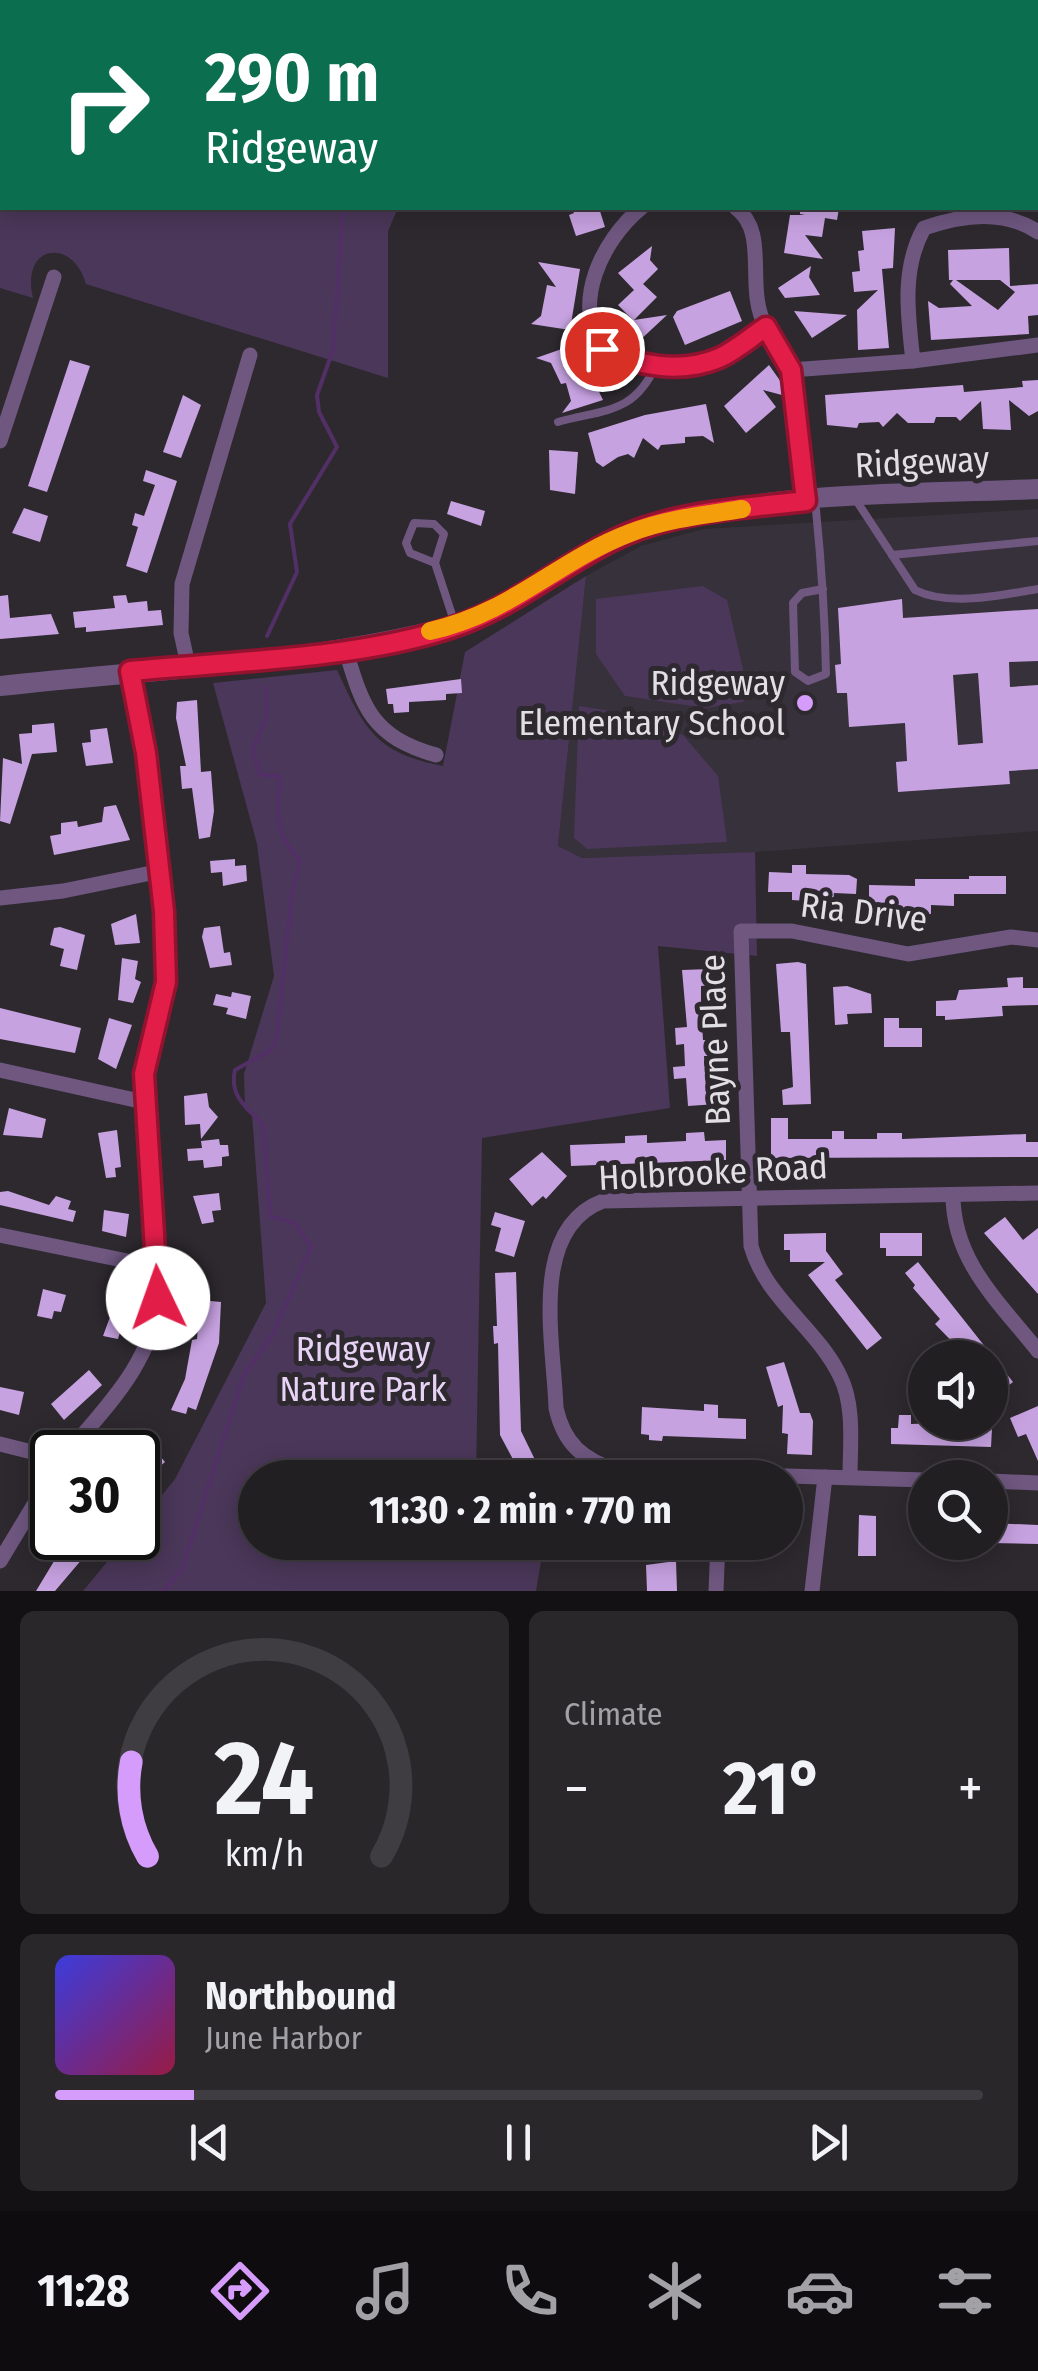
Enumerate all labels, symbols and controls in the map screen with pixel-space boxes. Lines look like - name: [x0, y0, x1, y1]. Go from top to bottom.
- text: 290 m: [205, 36, 379, 120]
- icon: right: [40, 40, 170, 170]
- text: Ridgeway: [205, 121, 378, 175]
- pin: [560, 307, 645, 392]
- icon: arrive: [575, 322, 630, 377]
- street label: Ridgeway: [854, 437, 991, 486]
- place label: Ridgeway Elementary School: [519, 662, 785, 744]
- marker: Ridgeway Elementary School: [794, 692, 816, 714]
- street label: Ria Drive: [798, 883, 930, 941]
- street label: Bayne Place: [691, 954, 739, 1126]
- street label: Holbrooke Road: [597, 1145, 829, 1199]
- position arrow: [106, 1246, 210, 1350]
- park label: Ridgeway Nature Park: [279, 1328, 447, 1410]
- map controls: [908, 1340, 1008, 1560]
- button: sound: [908, 1340, 1008, 1440]
- speed limit sign: 30: [30, 1430, 160, 1560]
- button: search: [908, 1460, 1008, 1560]
- text: 11:30 · 2 min · 770 m: [369, 1487, 672, 1533]
- text: Climate: [564, 1695, 663, 1733]
- text: 24: [214, 1717, 314, 1842]
- text: 21°: [723, 1744, 824, 1834]
- text: −: [564, 1756, 589, 1822]
- text: +: [958, 1756, 983, 1822]
- text: km/h: [225, 1833, 304, 1875]
- text: Northbound: [205, 1973, 397, 2019]
- text: June Harbor: [205, 2019, 362, 2057]
- icon: previous: [182, 2115, 237, 2170]
- icon: pause: [491, 2115, 546, 2170]
- icon: next: [801, 2115, 856, 2170]
- icon: directions: [205, 2256, 275, 2326]
- icon: music: [350, 2256, 420, 2326]
- icon: phone: [495, 2256, 565, 2326]
- icon: climate: [640, 2256, 710, 2326]
- icon: car: [785, 2256, 855, 2326]
- icon: filters: [930, 2256, 1000, 2326]
- text: 11:28: [38, 2264, 130, 2318]

